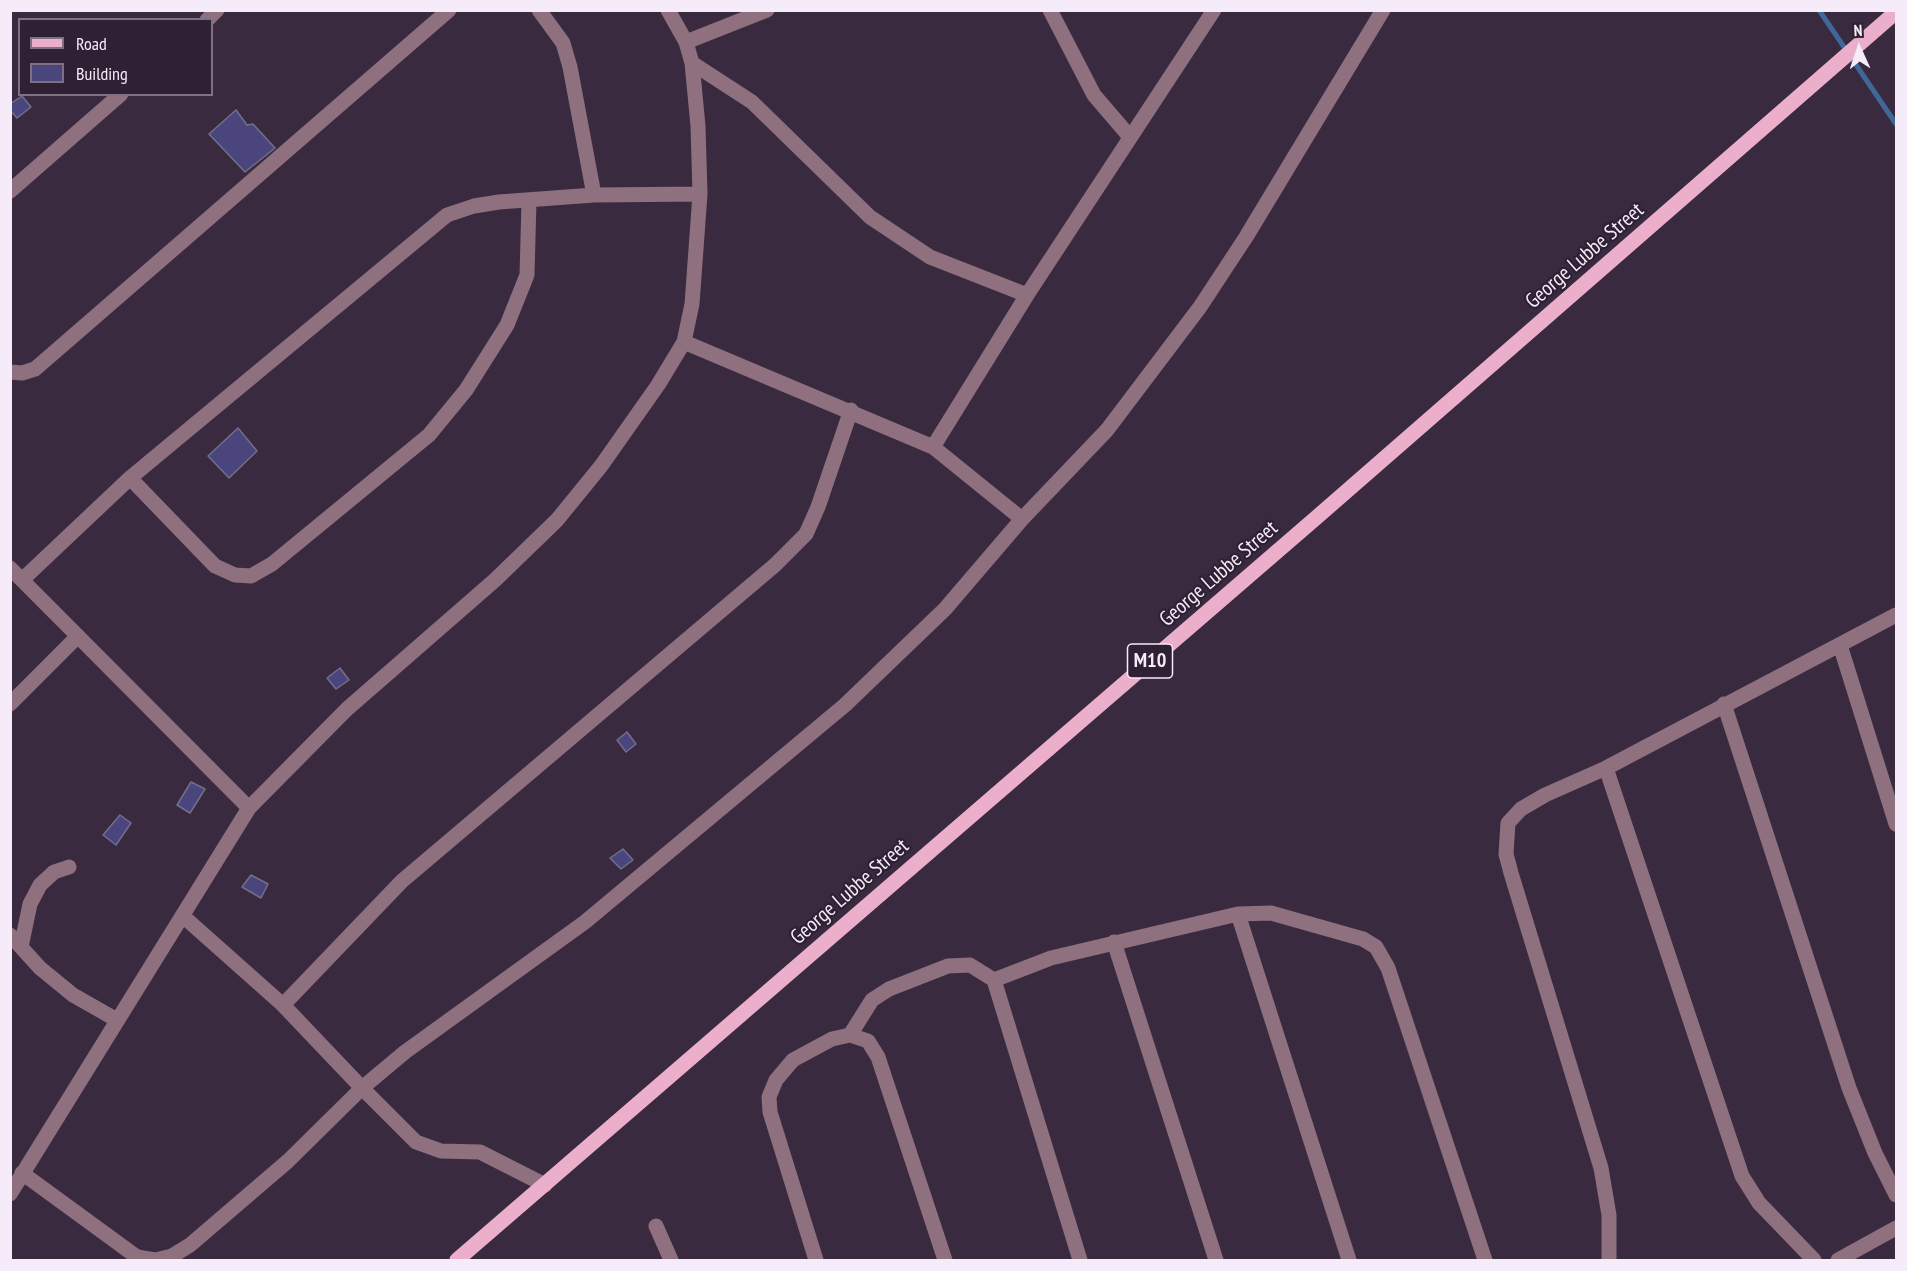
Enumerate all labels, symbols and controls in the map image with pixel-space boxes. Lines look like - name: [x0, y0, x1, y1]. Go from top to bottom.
- legend: [18, 18, 213, 96]
- north arrow: [1829, 18, 1889, 78]
- text: N: [1853, 20, 1863, 40]
- text: Road: [76, 32, 107, 55]
- text: Building: [76, 62, 128, 85]
- street label: George Lubbe Street: [1521, 198, 1649, 314]
- street label: George Lubbe Street: [1155, 516, 1283, 632]
- road number: M10: [1128, 644, 1172, 678]
- street label: George Lubbe Street: [786, 834, 914, 950]

